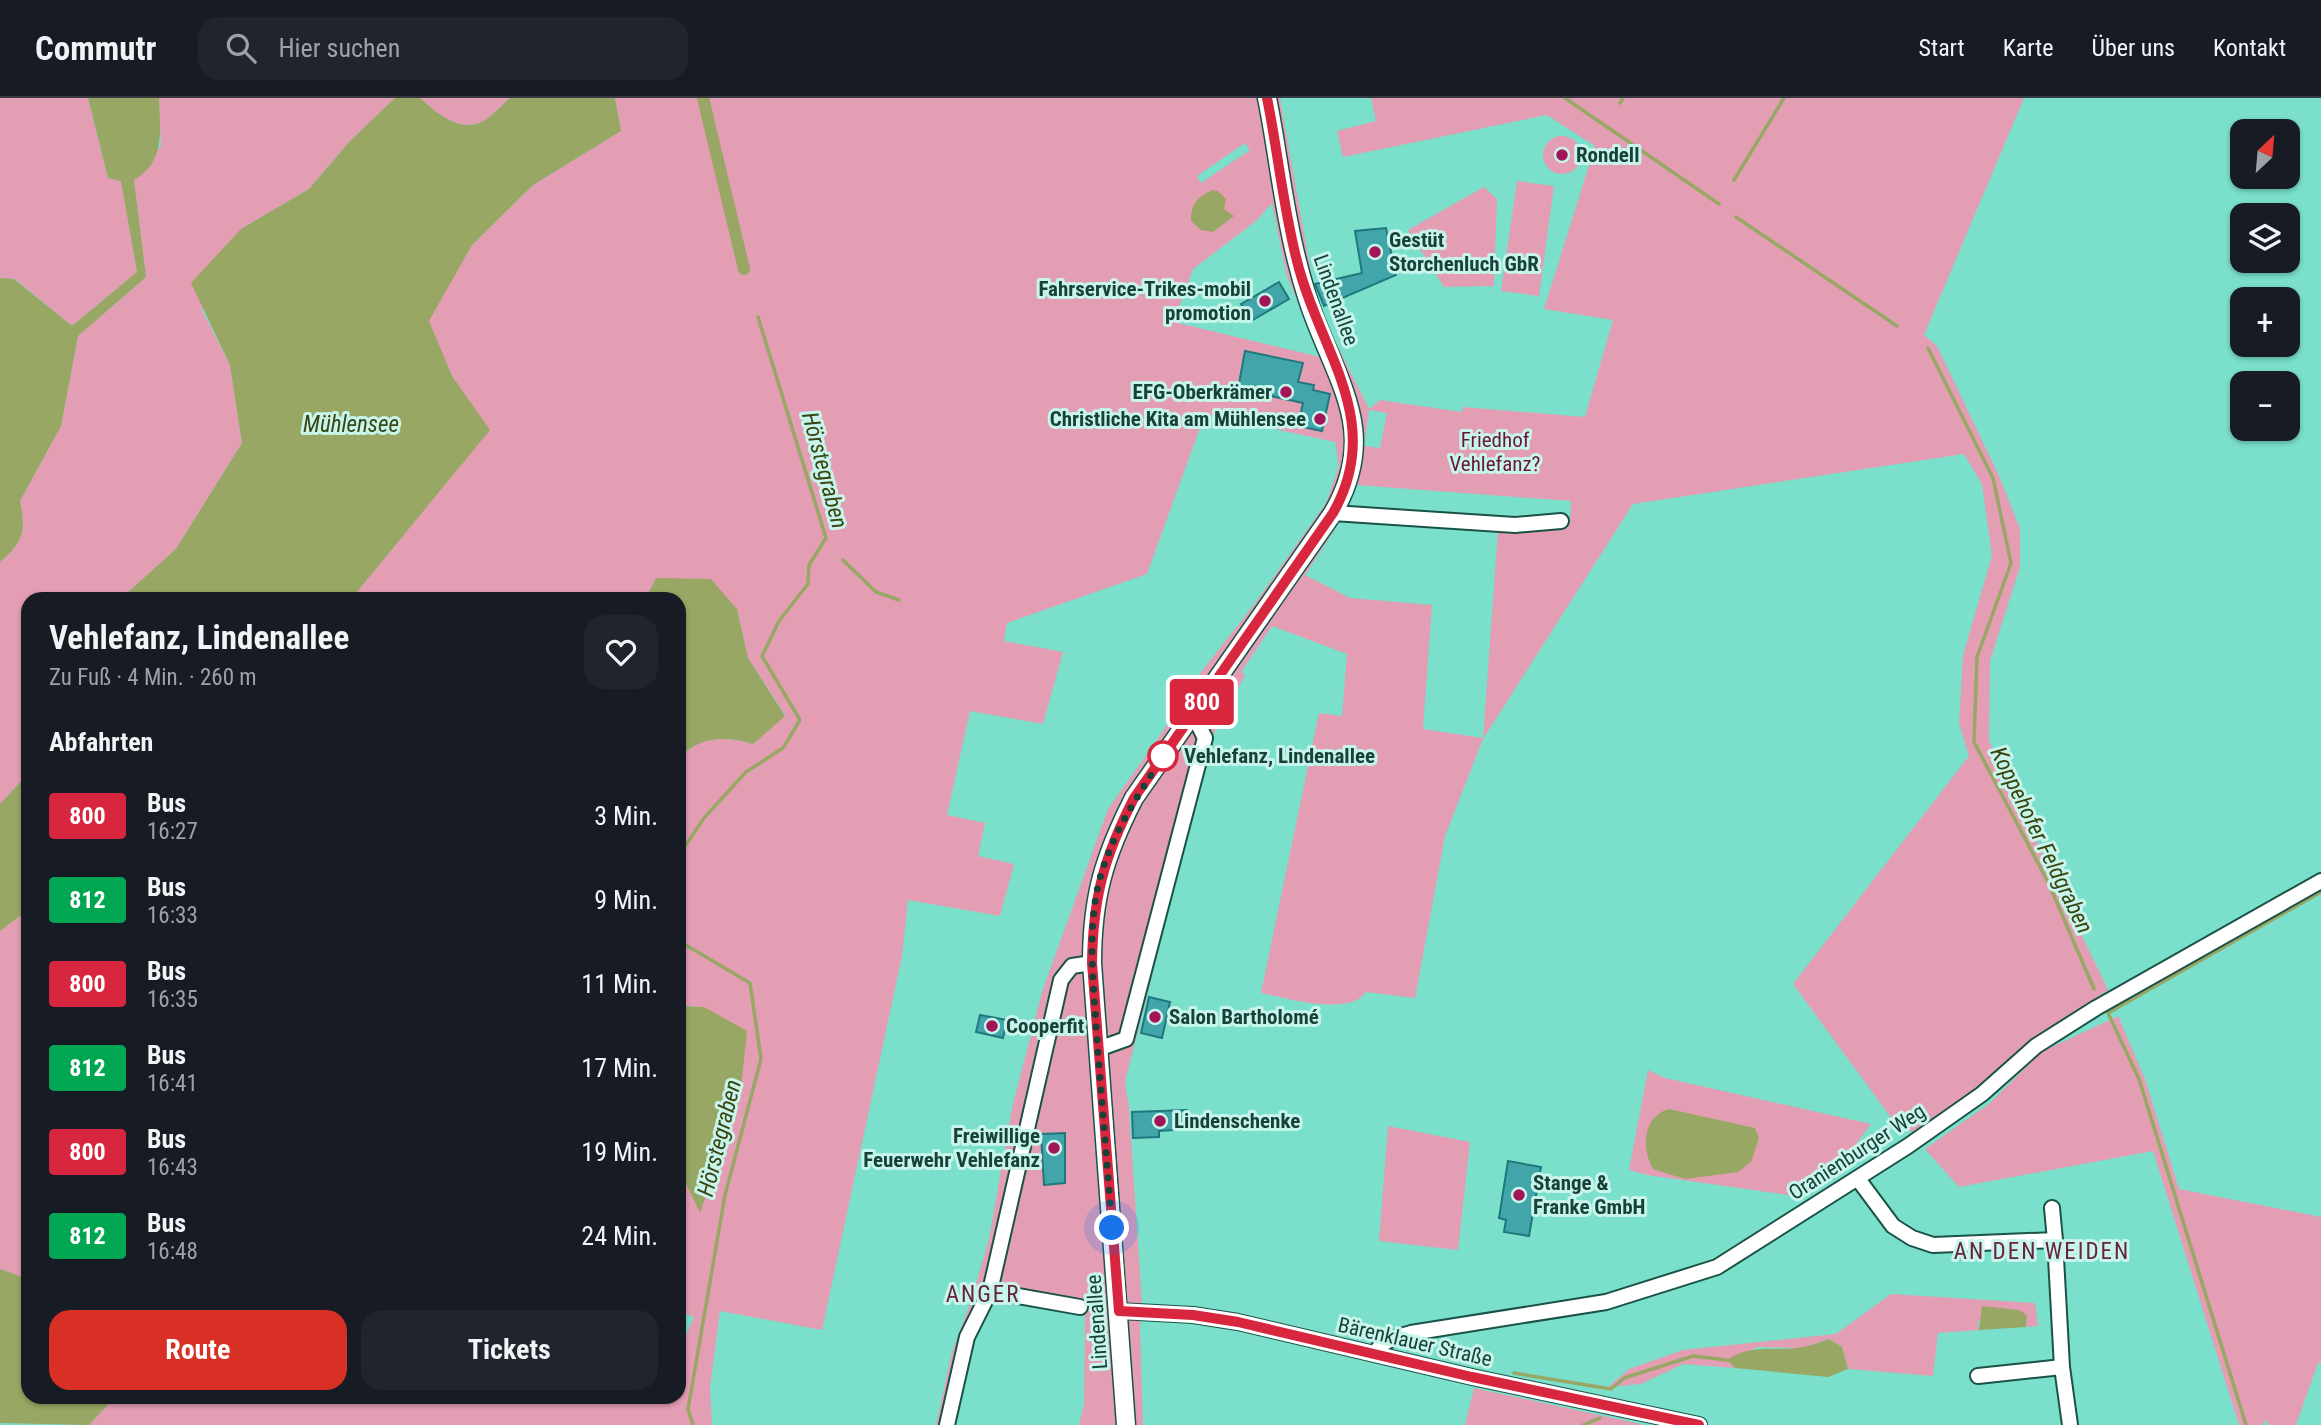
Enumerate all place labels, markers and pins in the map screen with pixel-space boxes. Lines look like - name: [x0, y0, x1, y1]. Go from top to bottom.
- place label: Rondell: [1576, 143, 1639, 167]
- marker: Rondell: [1554, 147, 1570, 163]
- place label: Gestüt Storchenluch GbR: [1389, 228, 1539, 276]
- marker: Gestüt Storchenluch GbR: [1367, 244, 1383, 260]
- place label: Fahrservice-Trikes-mobil promotion: [1038, 277, 1251, 325]
- marker: Fahrservice-Trikes-mobil promotion: [1257, 293, 1273, 309]
- place label: EFG-Oberkrämer: [1133, 380, 1272, 404]
- marker: EFG-Oberkrämer: [1278, 384, 1294, 400]
- place label: Christliche Kita am Mühlensee: [1050, 407, 1306, 431]
- marker: Christliche Kita am Mühlensee: [1312, 411, 1328, 427]
- marker: Vehlefanz, Lindenallee: [1148, 741, 1178, 771]
- place label: Vehlefanz, Lindenallee: [1184, 744, 1375, 768]
- place label: Salon Bartholomé: [1169, 1005, 1319, 1029]
- marker: Salon Bartholomé: [1147, 1009, 1163, 1025]
- place label: Cooperfit: [1006, 1014, 1084, 1038]
- marker: Cooperfit: [984, 1018, 1000, 1034]
- place label: Lindenschenke: [1174, 1109, 1300, 1133]
- marker: Lindenschenke: [1152, 1113, 1168, 1129]
- place label: Freiwillige Feuerwehr Vehlefanz: [863, 1124, 1040, 1172]
- marker: Freiwillige Feuerwehr Vehlefanz: [1046, 1140, 1062, 1156]
- place label: Stange & Franke GmbH: [1533, 1171, 1645, 1219]
- marker: Stange & Franke GmbH: [1511, 1187, 1527, 1203]

